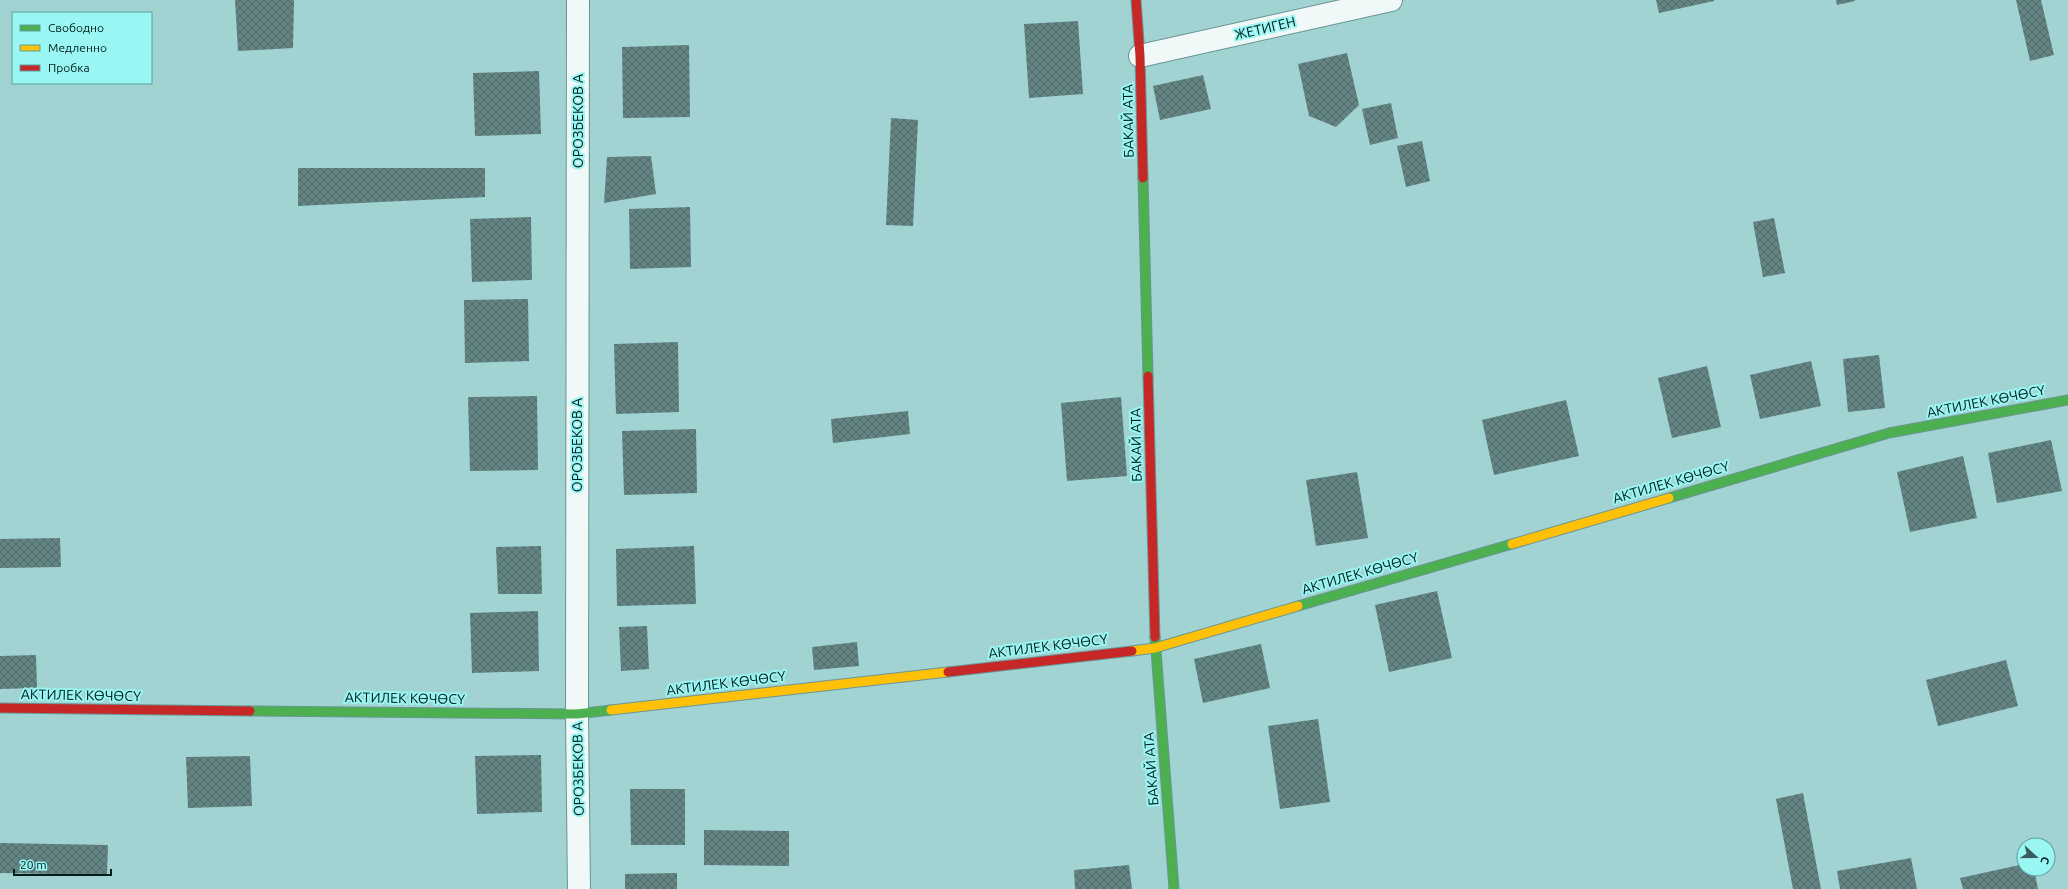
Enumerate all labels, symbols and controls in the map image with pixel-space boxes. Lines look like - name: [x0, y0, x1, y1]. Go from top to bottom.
- legend: [12, 12, 152, 84]
- street label: ЖЕТИГЕН: [1233, 13, 1297, 43]
- text: Свободно: [48, 21, 104, 34]
- text: Медленно: [48, 41, 107, 54]
- text: Пробка: [48, 61, 90, 74]
- street label: ОРОЗБЕКОВ А: [570, 74, 586, 168]
- street label: БАКАЙ АТА: [1118, 84, 1137, 158]
- street label: АКТИЛЕК КӨЧӨСҮ: [1925, 382, 2047, 420]
- street label: ОРОЗБЕКОВ А: [569, 398, 585, 492]
- street label: БАКАЙ АТА: [1126, 408, 1145, 482]
- street label: АКТИЛЕК КӨЧӨСҮ: [1611, 458, 1731, 506]
- street label: АКТИЛЕК КӨЧӨСҮ: [1300, 549, 1420, 597]
- street label: АКТИЛЕК КӨЧӨСҮ: [987, 631, 1109, 661]
- street label: АКТИЛЕК КӨЧӨСҮ: [665, 668, 787, 698]
- street label: АКТИЛЕК КӨЧӨСҮ: [21, 686, 141, 704]
- street label: АКТИЛЕК КӨЧӨСҮ: [345, 689, 465, 707]
- street label: ОРОЗБЕКОВ А: [569, 722, 587, 816]
- street label: БАКАЙ АТА: [1139, 732, 1162, 806]
- north arrow: [2016, 837, 2056, 877]
- scale bar: [14, 851, 111, 877]
- text: С: [2038, 855, 2052, 866]
- text: 20 m: [20, 858, 47, 871]

